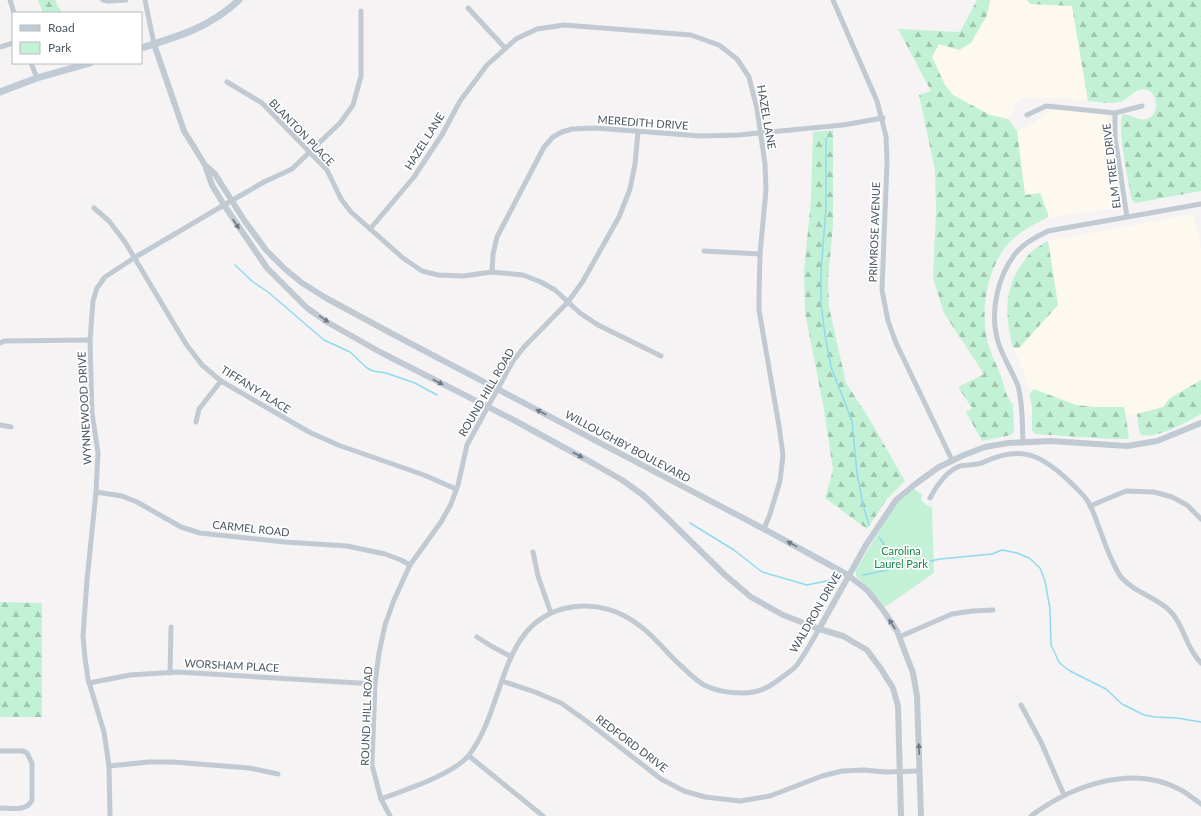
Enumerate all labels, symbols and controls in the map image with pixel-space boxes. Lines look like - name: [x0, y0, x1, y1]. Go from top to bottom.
- legend: [12, 12, 142, 64]
- text: Road: [48, 20, 75, 35]
- text: Park: [48, 40, 72, 55]
- street label: HAZEL LANE: [755, 84, 779, 150]
- street label: BLANTON PLACE: [267, 96, 337, 168]
- street label: HAZEL LANE: [401, 110, 447, 172]
- street label: MEREDITH DRIVE: [597, 112, 689, 132]
- street label: ELM TREE DRIVE: [1099, 123, 1123, 209]
- street label: PRIMROSE AVENUE: [866, 181, 882, 283]
- one-way arrow: [232, 219, 240, 229]
- one-way arrow: [318, 315, 329, 323]
- street label: ROUND HILL ROAD: [455, 346, 517, 438]
- street label: WYNNEWOOD DRIVE: [75, 351, 93, 465]
- street label: TIFFANY PLACE: [219, 362, 293, 416]
- one-way arrow: [432, 378, 443, 385]
- street label: WILLOUGHBY BOULEVARD: [563, 407, 693, 485]
- one-way arrow: [535, 409, 547, 415]
- one-way arrow: [572, 451, 583, 458]
- street label: CARMEL ROAD: [212, 517, 290, 539]
- one-way arrow: [786, 541, 798, 548]
- park label: Carolina Laurel Park: [874, 544, 928, 570]
- street label: WALDRON DRIVE: [787, 569, 843, 655]
- one-way arrow: [888, 619, 896, 629]
- street label: WORSHAM PLACE: [184, 656, 280, 674]
- street label: ROUND HILL ROAD: [358, 666, 374, 766]
- street label: REDFORD DRIVE: [593, 712, 671, 774]
- one-way arrow: [916, 742, 922, 755]

